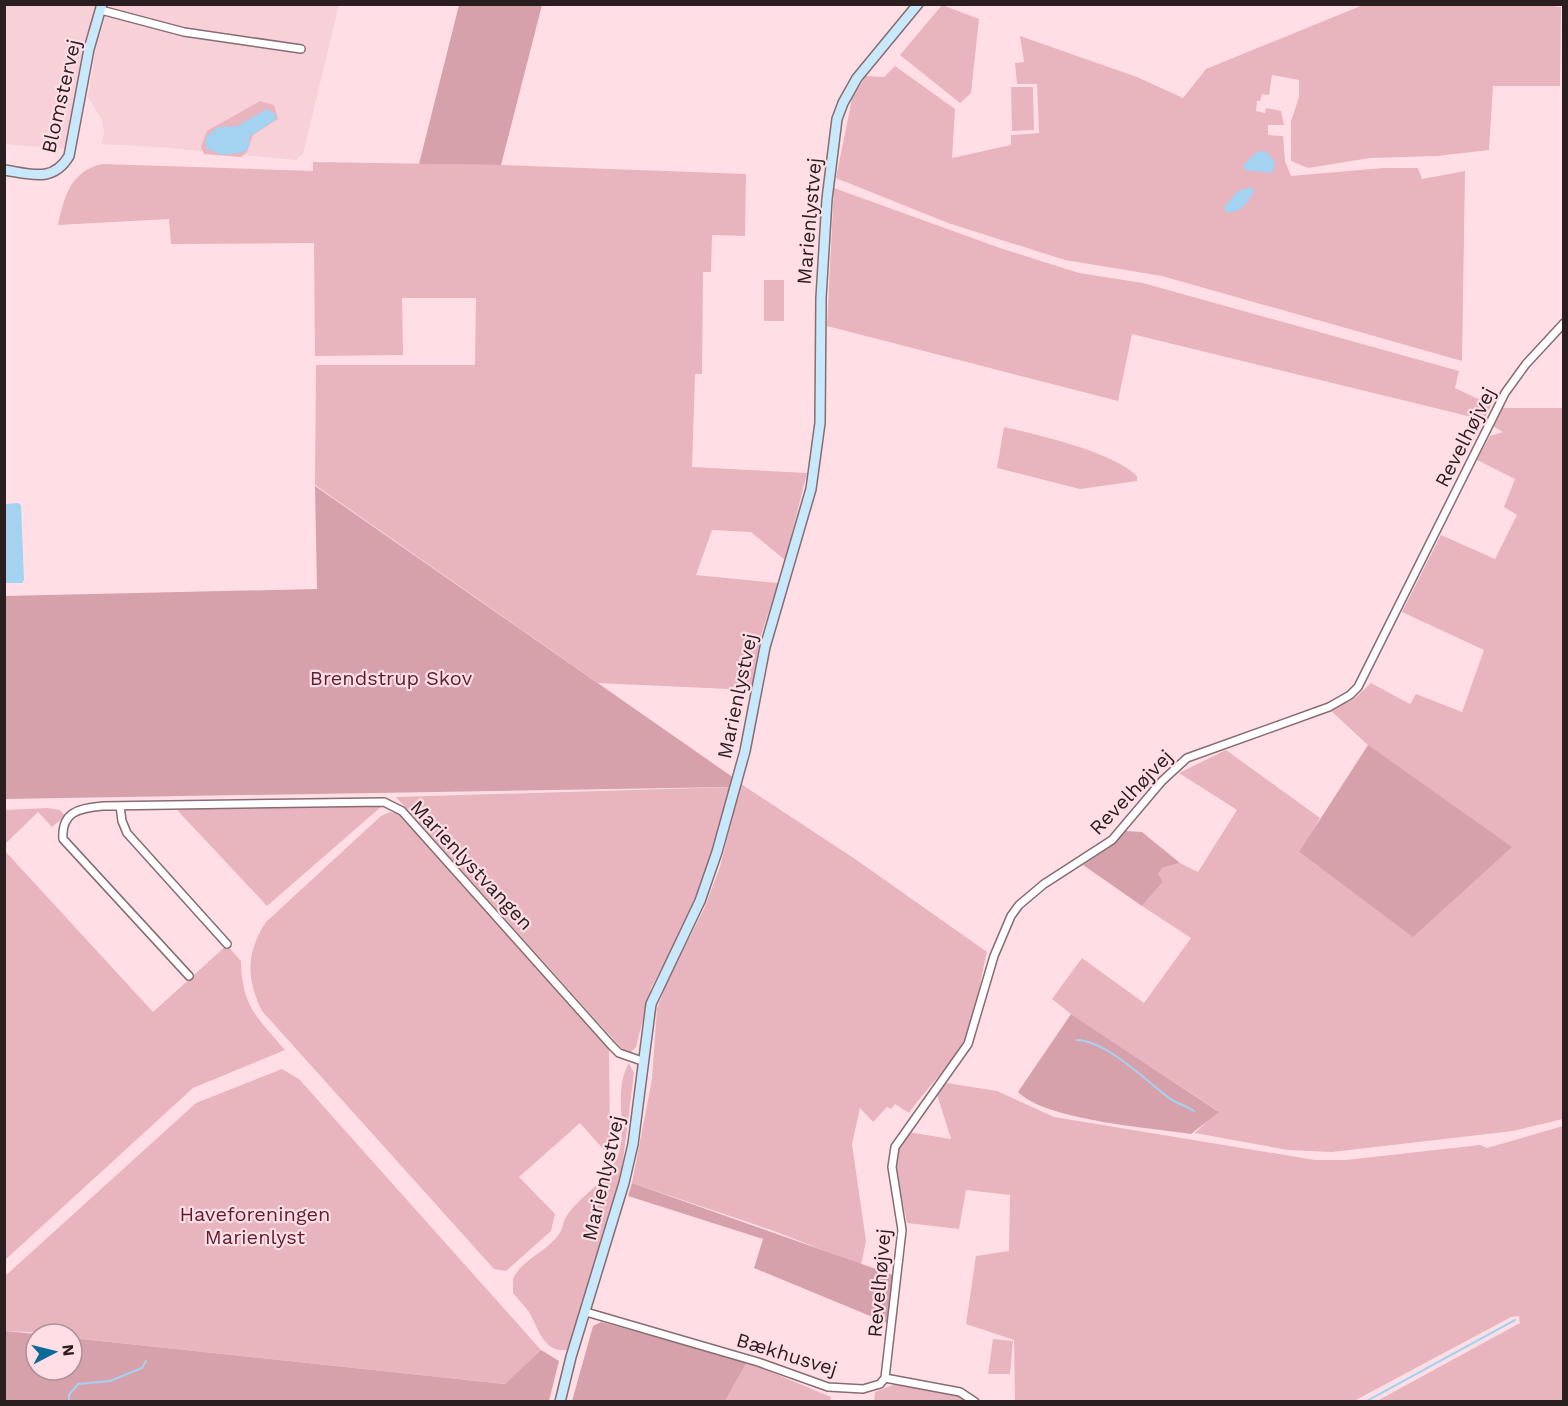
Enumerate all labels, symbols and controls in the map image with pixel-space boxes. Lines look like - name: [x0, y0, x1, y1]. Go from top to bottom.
- street label: Blomstervej: [36, 37, 86, 155]
- street label: Marienlystvej: [791, 156, 827, 286]
- street label: Revelhøjvej: [1430, 383, 1500, 491]
- street label: Marienlystvej: [712, 631, 762, 761]
- park label: Brendstrup Skov: [310, 666, 473, 690]
- street label: Revelhøjvej: [1084, 744, 1178, 840]
- street label: Marienlystvangen: [406, 795, 538, 935]
- street label: Marienlystvej: [577, 1113, 629, 1243]
- park label: Haveforeningen Marienlyst: [180, 1202, 330, 1249]
- street label: Revelhøjvej: [862, 1228, 896, 1338]
- north arrow: [24, 1322, 84, 1382]
- street label: Bækhusvej: [733, 1327, 841, 1381]
- text: N: [58, 1343, 79, 1357]

